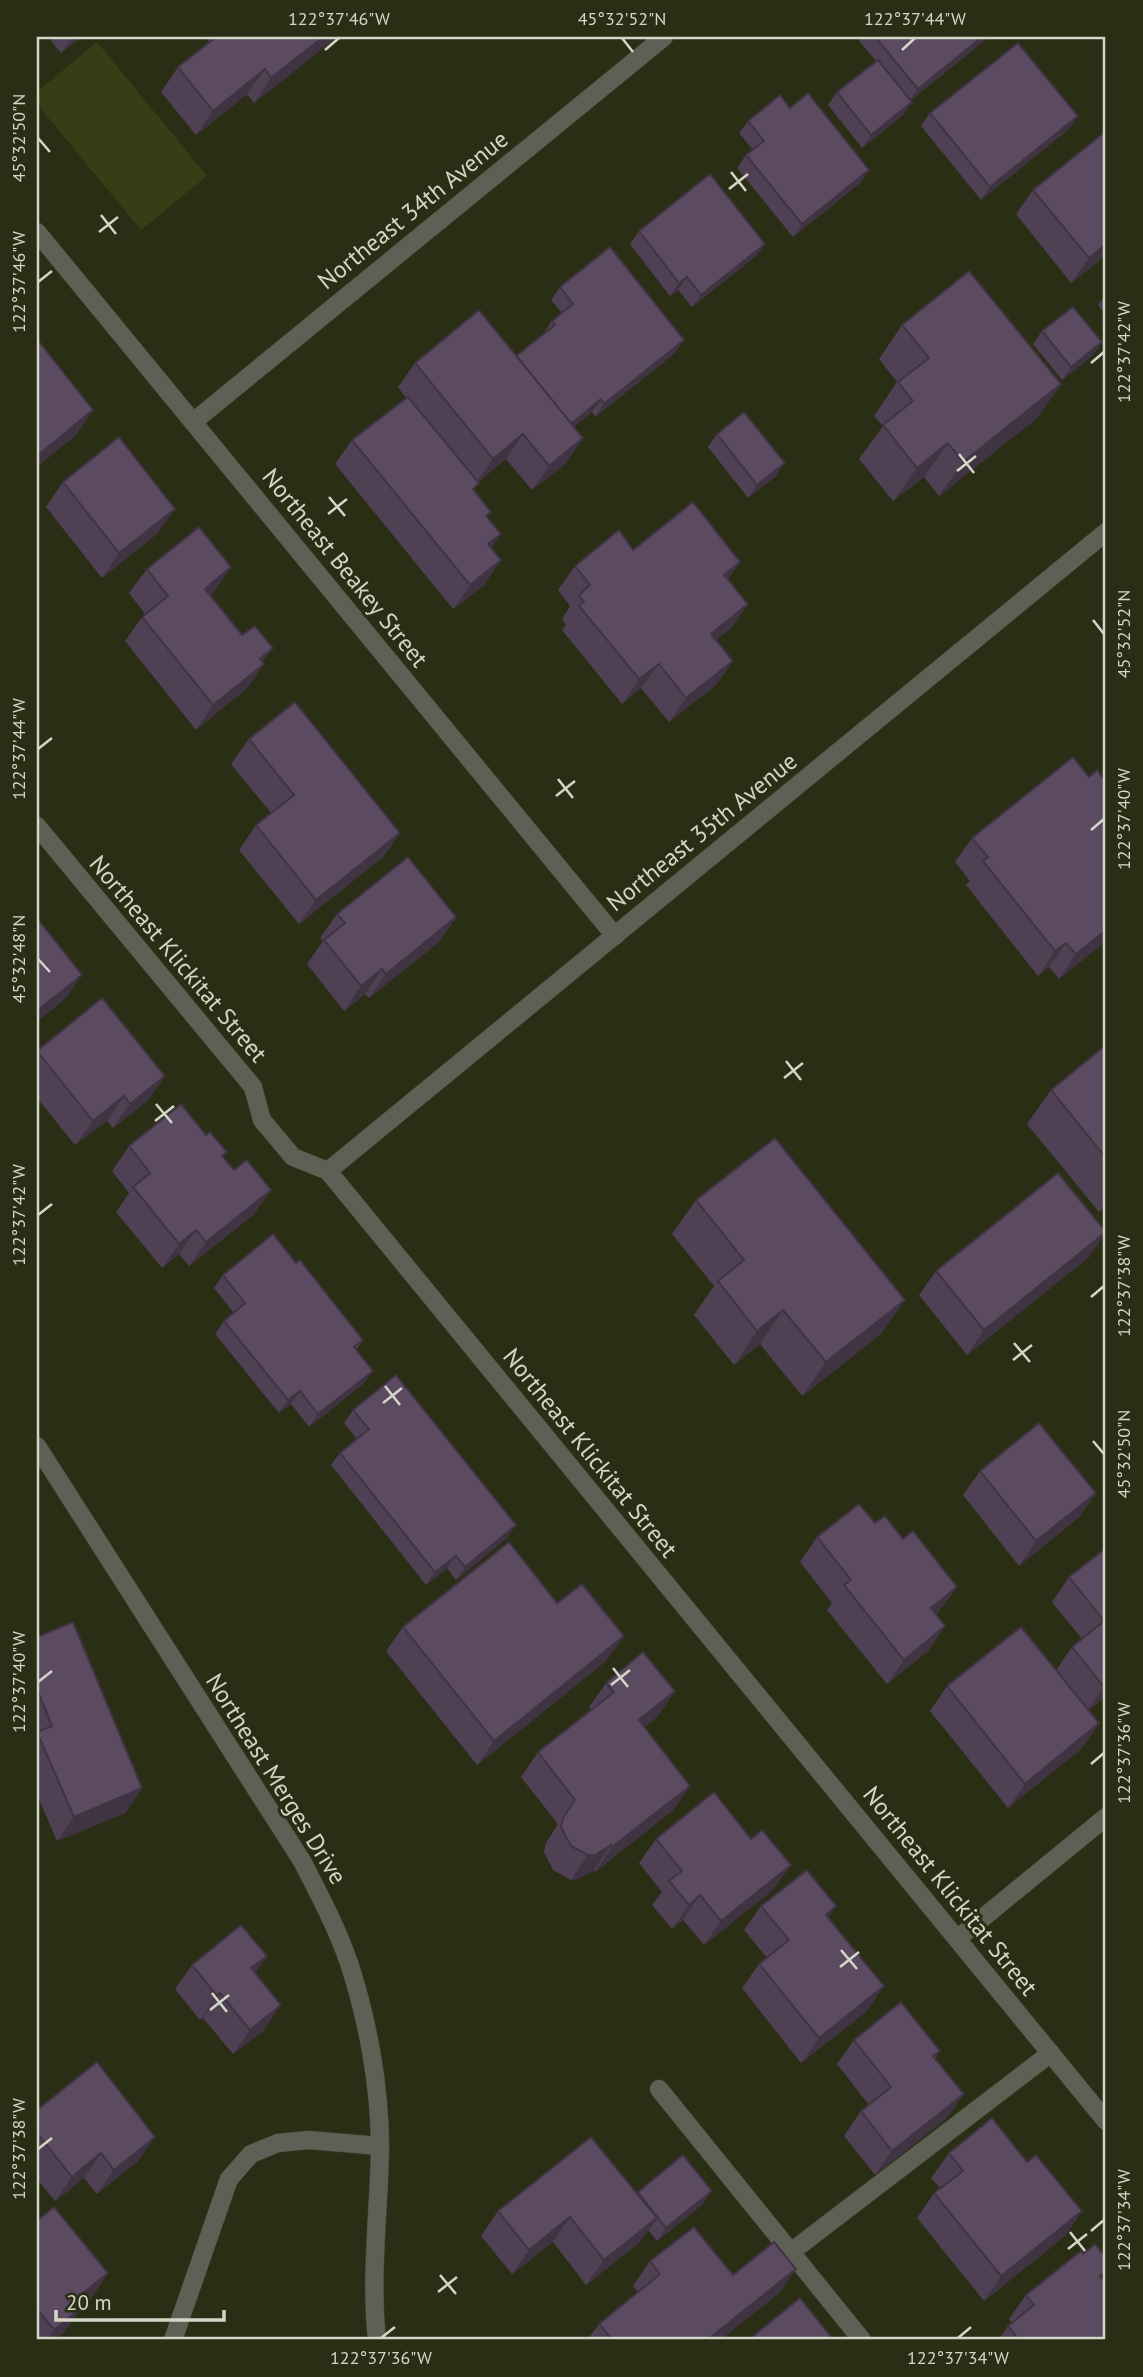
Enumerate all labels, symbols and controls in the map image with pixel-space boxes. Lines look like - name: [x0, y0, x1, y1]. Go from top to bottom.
- text: 122°37'46"W: [288, 7, 390, 30]
- text: 45°32'52"N: [578, 7, 666, 30]
- text: 122°37'44"W: [864, 7, 966, 30]
- text: 45°32'50"N: [7, 94, 30, 182]
- street label: Northeast 34th Avenue: [311, 123, 514, 296]
- text: 122°37'46"W: [7, 231, 30, 333]
- text: 122°37'42"W: [1112, 301, 1135, 403]
- street label: Northeast Beakey Street: [256, 462, 435, 673]
- text: 45°32'52"N: [1112, 590, 1135, 678]
- text: 122°37'44"W: [7, 698, 30, 800]
- street label: Northeast 35th Avenue: [600, 745, 803, 918]
- text: 122°37'40"W: [1112, 768, 1135, 870]
- street label: Northeast Klickitat Street: [83, 849, 274, 1068]
- text: 45°32'48"N: [7, 915, 30, 1003]
- text: 122°37'42"W: [7, 1164, 30, 1266]
- text: 122°37'38"W: [1112, 1235, 1135, 1337]
- street label: Northeast Klickitat Street: [496, 1342, 684, 1564]
- text: 45°32'50"N: [1112, 1410, 1135, 1498]
- text: 122°37'40"W: [7, 1631, 30, 1733]
- street label: Northeast Merges Drive: [199, 1668, 354, 1890]
- text: 122°37'36"W: [1112, 1702, 1135, 1804]
- street label: Northeast Klickitat Street: [856, 1780, 1044, 2002]
- text: 122°37'38"W: [7, 2098, 30, 2200]
- text: 122°37'34"W: [1112, 2169, 1135, 2271]
- scale bar: [56, 2279, 224, 2323]
- text: 20 m: [66, 2289, 112, 2316]
- text: 122°37'36"W: [330, 2346, 432, 2369]
- text: 122°37'34"W: [907, 2346, 1009, 2369]

